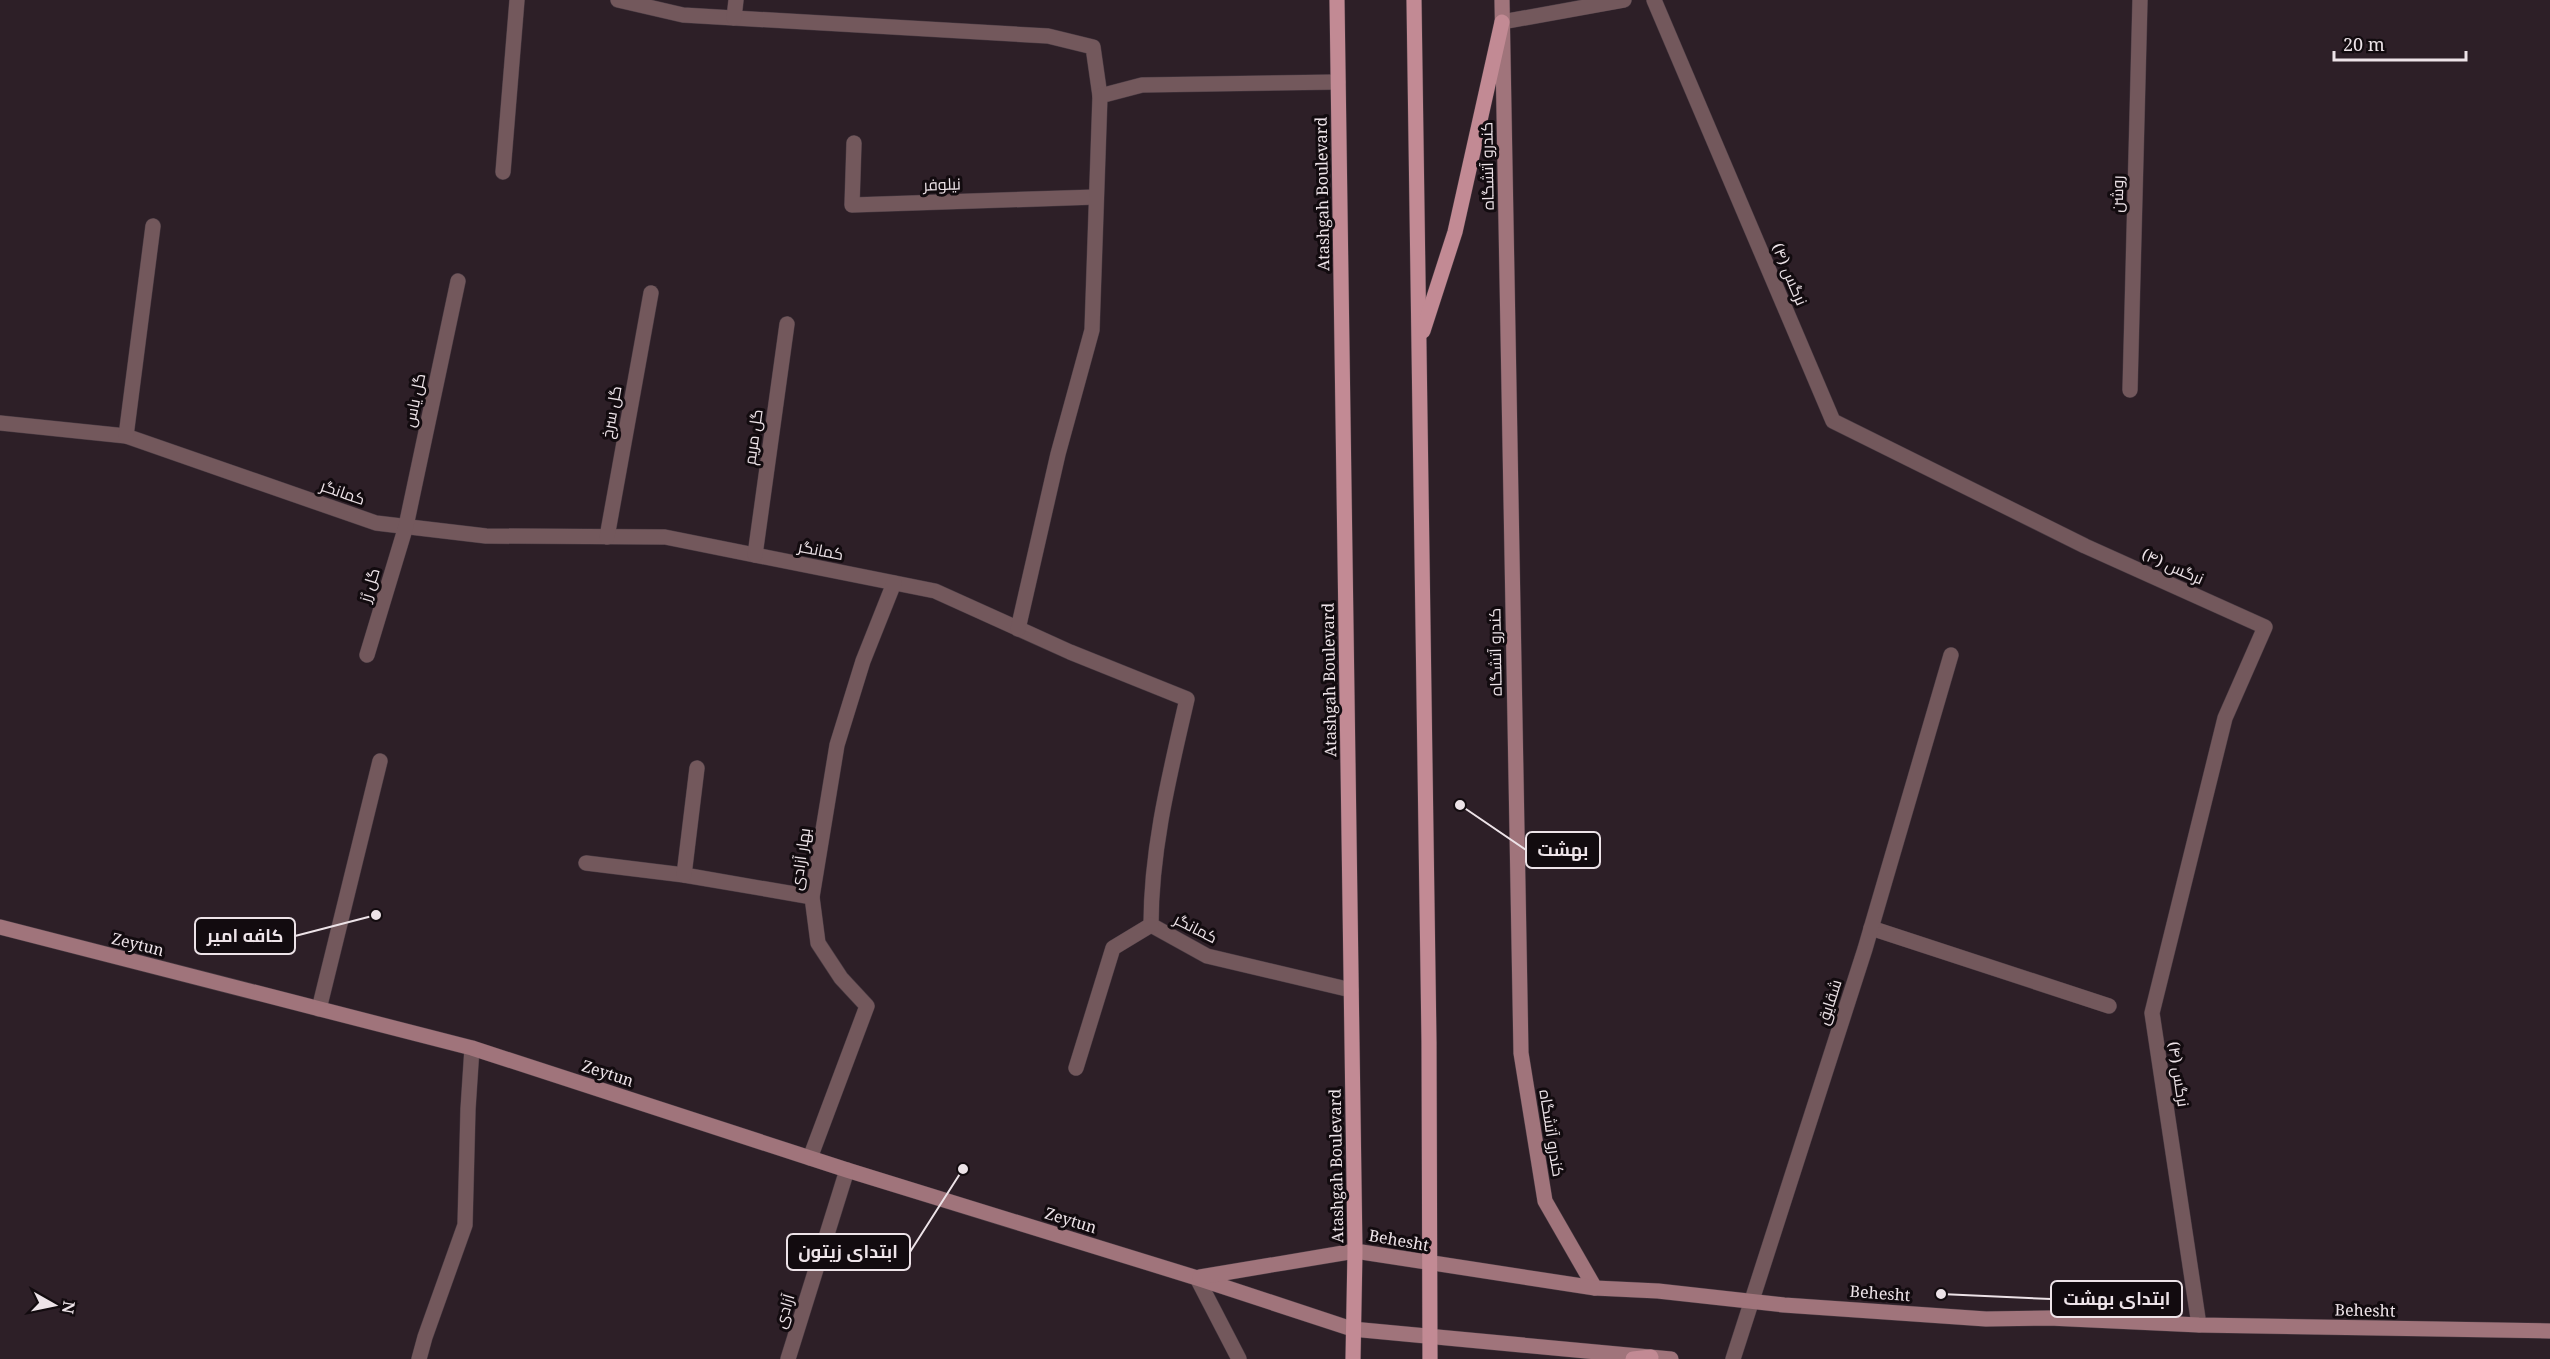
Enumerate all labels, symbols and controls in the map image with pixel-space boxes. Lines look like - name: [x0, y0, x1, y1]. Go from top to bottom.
- scale bar: [2334, 24, 2466, 62]
- text: 20 m: [2343, 32, 2385, 56]
- street label: Atashgah Boulevard: [1310, 117, 1334, 271]
- street label: کندرو آتشگاه: [1475, 122, 1499, 210]
- street label: نیلوفر: [922, 172, 961, 196]
- street label: روشن: [2106, 175, 2128, 213]
- street label: نرگس (۴): [1767, 239, 1813, 309]
- street label: گل یاس: [398, 371, 430, 429]
- street label: گل سرخ: [596, 384, 627, 440]
- street label: گل مریم: [738, 408, 769, 466]
- street label: کمانگر: [317, 474, 368, 510]
- street label: کمانگر: [795, 535, 846, 565]
- street label: نرگس (۴): [2139, 543, 2207, 589]
- street label: گل رُز: [353, 565, 385, 606]
- street label: Atashgah Boulevard: [1317, 603, 1341, 757]
- street label: کندرو آتشگاه: [1483, 608, 1507, 696]
- street label: بهار آزادی: [785, 826, 815, 892]
- callout: بهشت: [1526, 832, 1600, 868]
- text: بهشت: [1538, 837, 1588, 861]
- street label: کمانگر: [1170, 907, 1221, 948]
- callout: کافه امیر: [195, 918, 295, 954]
- text: کافه امیر: [206, 923, 283, 947]
- street label: Zeytun: [110, 927, 166, 961]
- street label: شقایق: [1811, 976, 1847, 1028]
- street label: نرگس (۴): [2163, 1040, 2195, 1108]
- street label: Zeytun: [579, 1054, 637, 1092]
- street label: کندرو آتشگاه: [1534, 1088, 1570, 1178]
- street label: Atashgah Boulevard: [1324, 1089, 1348, 1243]
- street label: Zeytun: [1042, 1202, 1100, 1238]
- street label: Behesht: [1367, 1224, 1431, 1256]
- callout: ابتدای زیتون: [787, 1234, 910, 1270]
- text: ابتدای زیتون: [798, 1239, 898, 1263]
- north arrow: [24, 1275, 84, 1335]
- street label: Behesht: [1849, 1280, 1911, 1306]
- callout: ابتدای بهشت: [2051, 1281, 2182, 1317]
- text: ابتدای بهشت: [2064, 1286, 2170, 1310]
- street label: آزادی: [768, 1290, 800, 1331]
- street label: Behesht: [2334, 1298, 2396, 1322]
- text: N: [57, 1299, 81, 1316]

